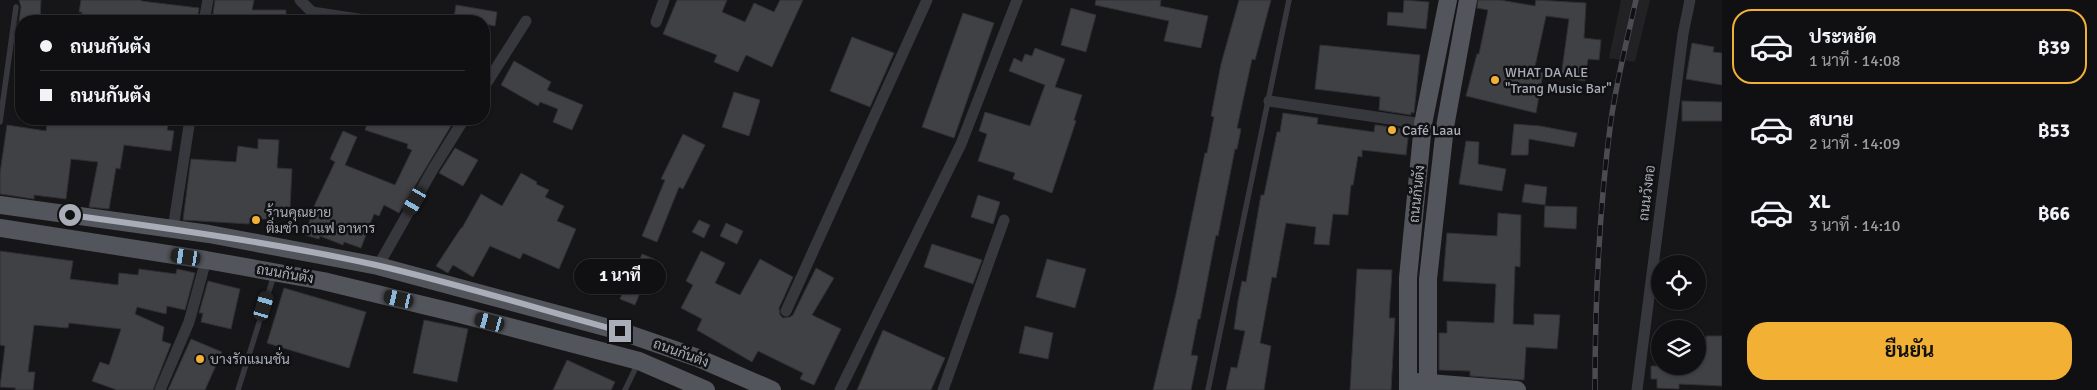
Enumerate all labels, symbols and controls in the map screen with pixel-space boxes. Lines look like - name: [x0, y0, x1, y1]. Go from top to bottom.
- icon: car: [1749, 24, 1794, 69]
- text: ประหยัด: [1809, 25, 1877, 49]
- text: ถนนกันตัง: [70, 35, 151, 59]
- text: ฿39: [2038, 36, 2070, 60]
- text: 1 นาที · 14:08: [1809, 51, 1900, 71]
- place label: WHAT DA ALE "Trang Music Bar": [1505, 64, 1612, 97]
- marker: WHAT DA ALE "Trang Music Bar": [1489, 74, 1501, 86]
- text: ถนนกันตัง: [70, 84, 151, 108]
- icon: car: [1749, 107, 1794, 152]
- text: สบาย: [1809, 108, 1854, 132]
- text: ฿53: [2038, 119, 2070, 143]
- place label: Café Laau: [1402, 122, 1461, 139]
- marker: Café Laau: [1386, 124, 1398, 136]
- text: 2 นาที · 14:09: [1809, 134, 1900, 154]
- street label: ถนนกันตัง: [1406, 164, 1428, 224]
- street label: ถนนวังตอ: [1635, 164, 1659, 222]
- car: [401, 184, 428, 218]
- icon: car: [1749, 190, 1794, 235]
- text: XL: [1809, 190, 1831, 214]
- text: ฿66: [2038, 202, 2070, 226]
- place label: ร้านคุณยาย ติ่มซำ กาแฟ อาหาร: [266, 203, 375, 237]
- route start: [59, 204, 81, 226]
- marker: ร้านคุณยาย ติ่มซำ กาแฟ อาหาร: [250, 214, 262, 226]
- text: 3 นาที · 14:10: [1809, 216, 1900, 236]
- car: [170, 247, 201, 267]
- map controls: [1651, 255, 1706, 375]
- button: locate: [1651, 255, 1706, 310]
- callout: 1 นาที: [574, 258, 666, 294]
- street label: ถนนกันตัง: [255, 261, 315, 287]
- text: 1 นาที: [599, 266, 641, 286]
- car: [382, 288, 415, 310]
- car: [252, 289, 275, 323]
- car: [473, 311, 506, 333]
- route end: [609, 320, 631, 342]
- button: layers: [1651, 320, 1706, 375]
- button: ยืนยัน: [1747, 322, 2072, 380]
- street label: ถนนกันตัง: [651, 335, 711, 371]
- place label: บางรักแมนชั่น: [210, 347, 290, 368]
- marker: บางรักแมนชั่น: [194, 353, 206, 365]

